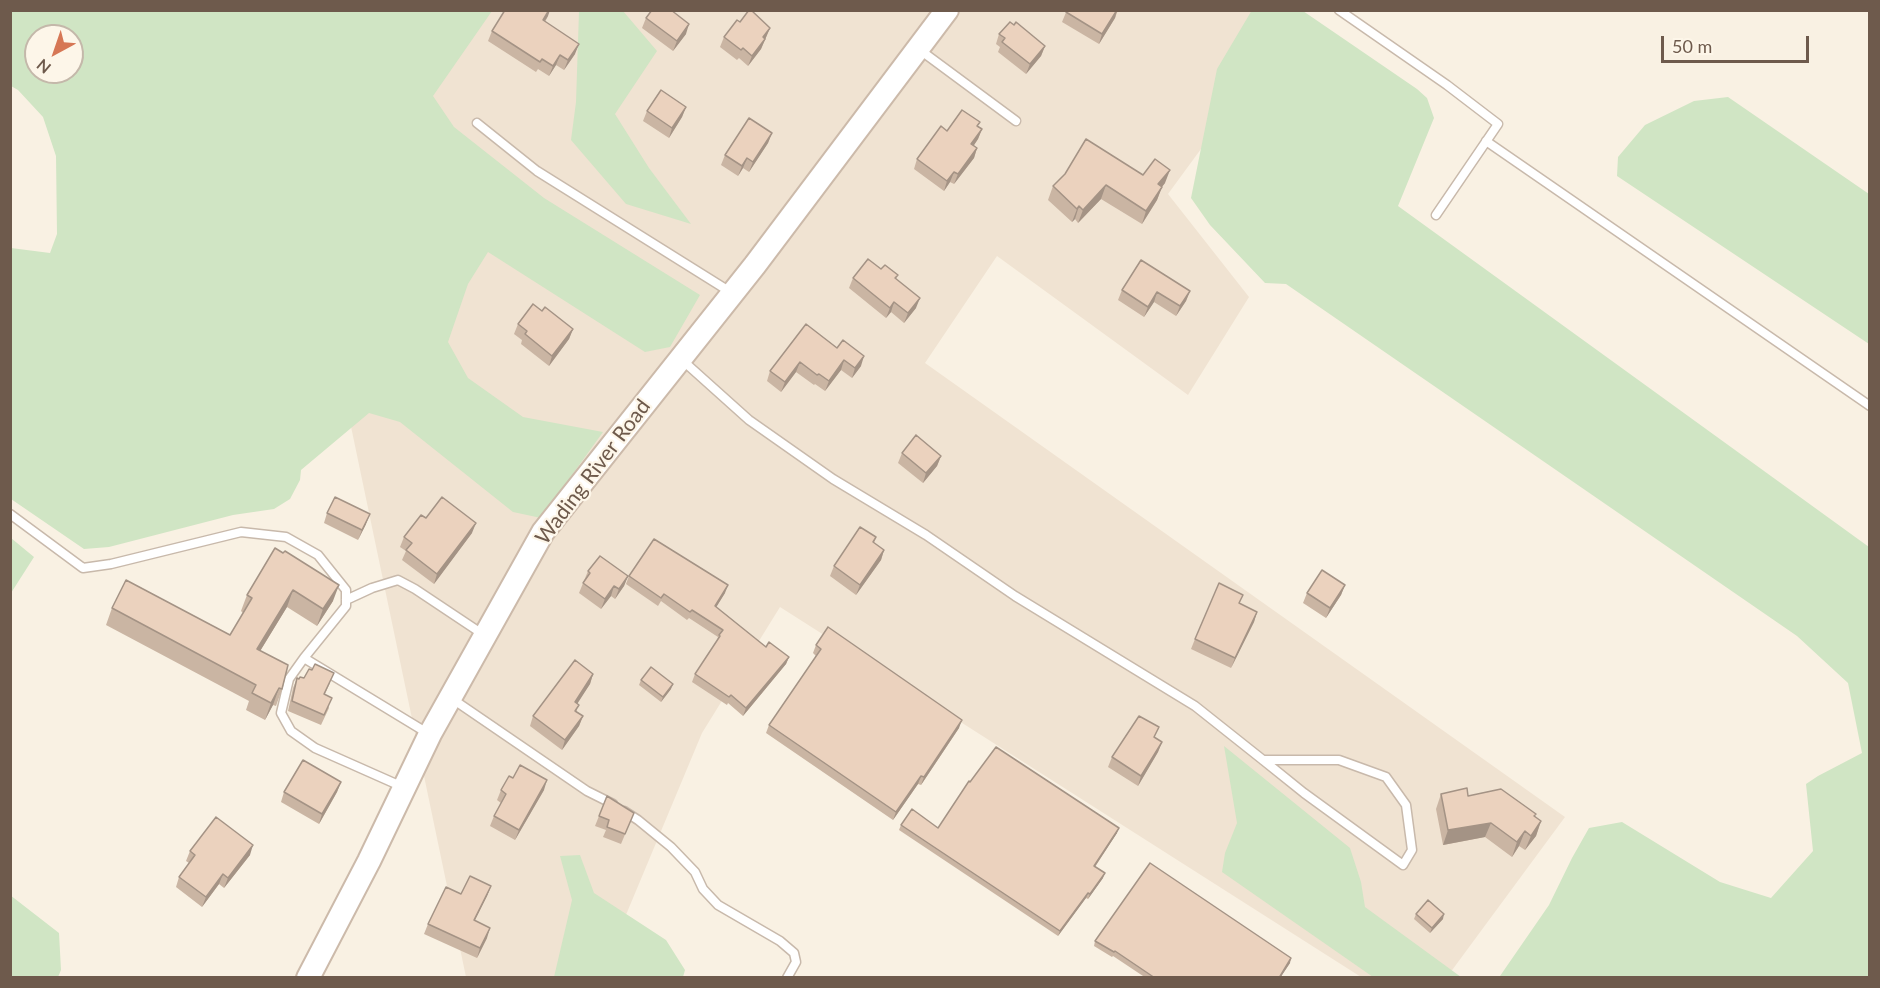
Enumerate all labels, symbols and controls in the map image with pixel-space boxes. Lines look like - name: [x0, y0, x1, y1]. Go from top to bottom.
- north arrow: [24, 24, 84, 84]
- scale bar: [1664, 24, 1812, 62]
- text: 50 m: [1672, 35, 1712, 57]
- text: N: [33, 55, 54, 78]
- street label: Wading River Road: [530, 395, 656, 549]

